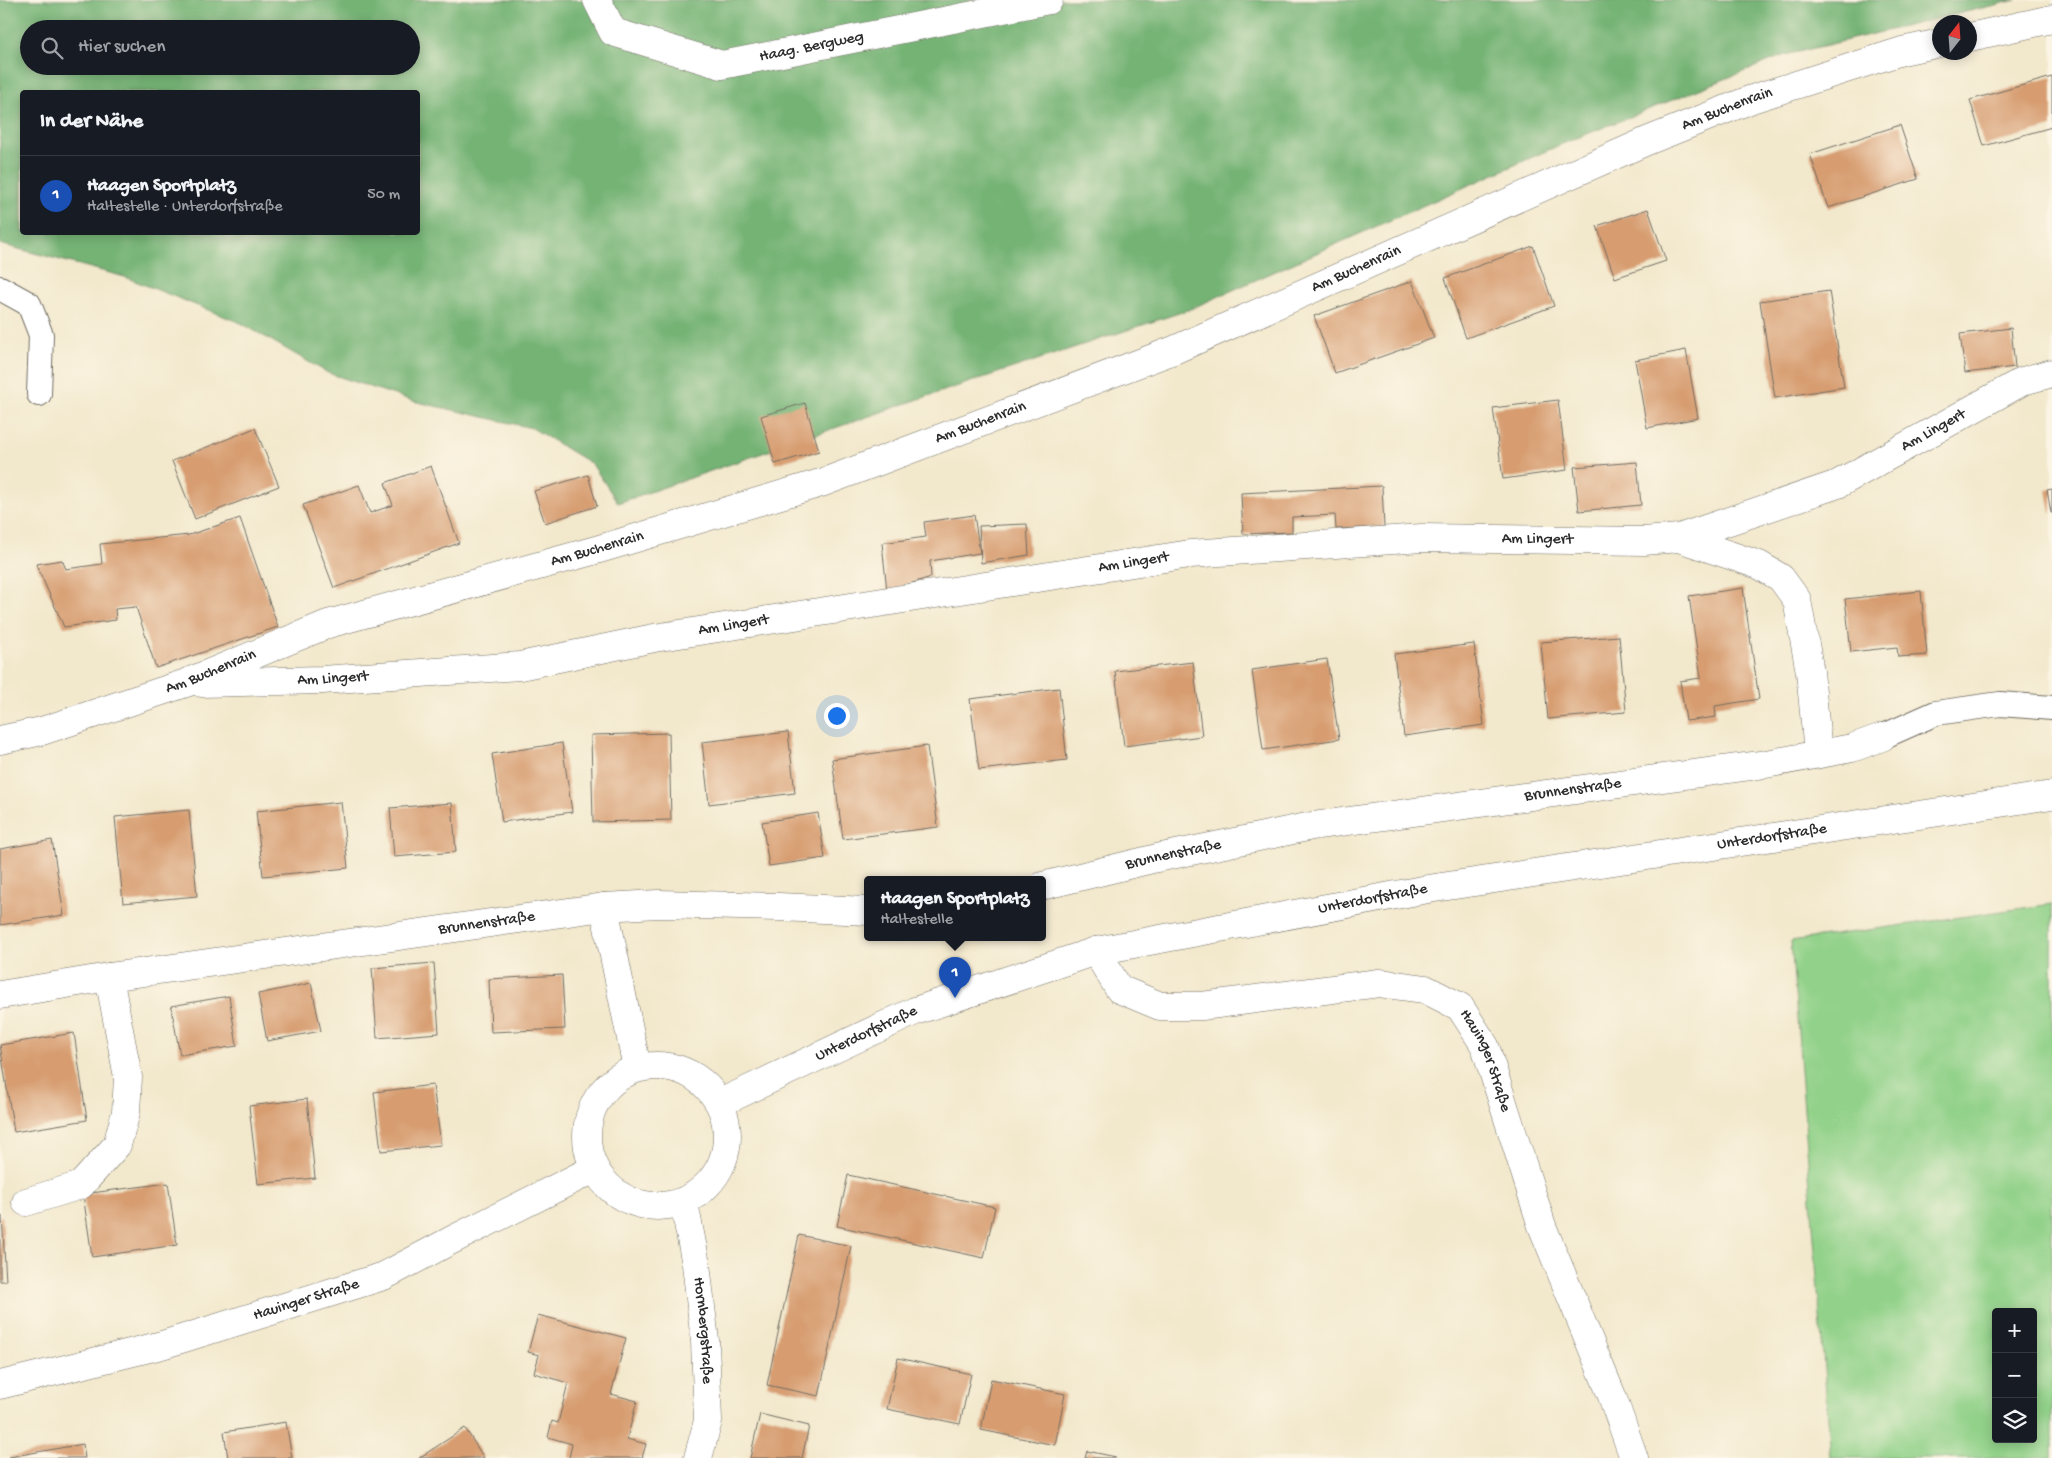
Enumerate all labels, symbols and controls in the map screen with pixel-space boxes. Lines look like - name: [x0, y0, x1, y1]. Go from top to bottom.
- north arrow: [1932, 15, 1977, 60]
- search box: [20, 20, 420, 75]
- street label: Haag. Bergweg: [758, 28, 865, 67]
- icon: search: [38, 34, 66, 62]
- text: Hier suchen: [78, 36, 165, 59]
- street label: Am Buchenrain: [1679, 83, 1775, 136]
- text: In der Nähe: [40, 110, 143, 135]
- text: Haagen Sportplatz: [87, 175, 236, 198]
- text: 1: [53, 186, 59, 205]
- text: 50 m: [367, 186, 400, 205]
- text: Haltestelle · Unterdorfstraße: [87, 198, 282, 217]
- street label: Am Buchenrain: [1309, 241, 1404, 297]
- street label: Am Buchenrain: [933, 397, 1029, 449]
- street label: Am Lingert: [1898, 404, 1971, 456]
- street label: Am Buchenrain: [549, 527, 646, 572]
- street label: Am Lingert: [1502, 530, 1575, 550]
- street label: Am Lingert: [1097, 548, 1172, 578]
- street label: Am Lingert: [697, 610, 772, 640]
- street label: Am Buchenrain: [163, 645, 259, 699]
- street label: Am Lingert: [297, 667, 371, 690]
- your location: [824, 703, 850, 729]
- street label: Brunnenstraße: [1522, 774, 1623, 807]
- street label: Unterdorfstraße: [1716, 819, 1829, 855]
- street label: Brunnenstraße: [1123, 835, 1224, 875]
- popup: [864, 876, 1046, 941]
- street label: Unterdorfstraße: [1317, 880, 1430, 919]
- text: Haagen Sportplatz: [881, 888, 1029, 911]
- street label: Brunnenstraße: [436, 907, 537, 940]
- text: Haltestelle: [881, 911, 953, 930]
- pin: 1: [939, 957, 971, 998]
- street label: Unterdorfstraße: [812, 1001, 921, 1066]
- street label: Hauinger Straße: [1455, 1006, 1515, 1115]
- street label: Hauinger Straße: [251, 1275, 362, 1326]
- street label: Hornbergstraße: [688, 1276, 716, 1385]
- map controls: [1992, 1308, 2037, 1443]
- button: +: [1992, 1308, 2037, 1353]
- button: −: [1992, 1353, 2037, 1398]
- button: layers: [1992, 1398, 2037, 1443]

